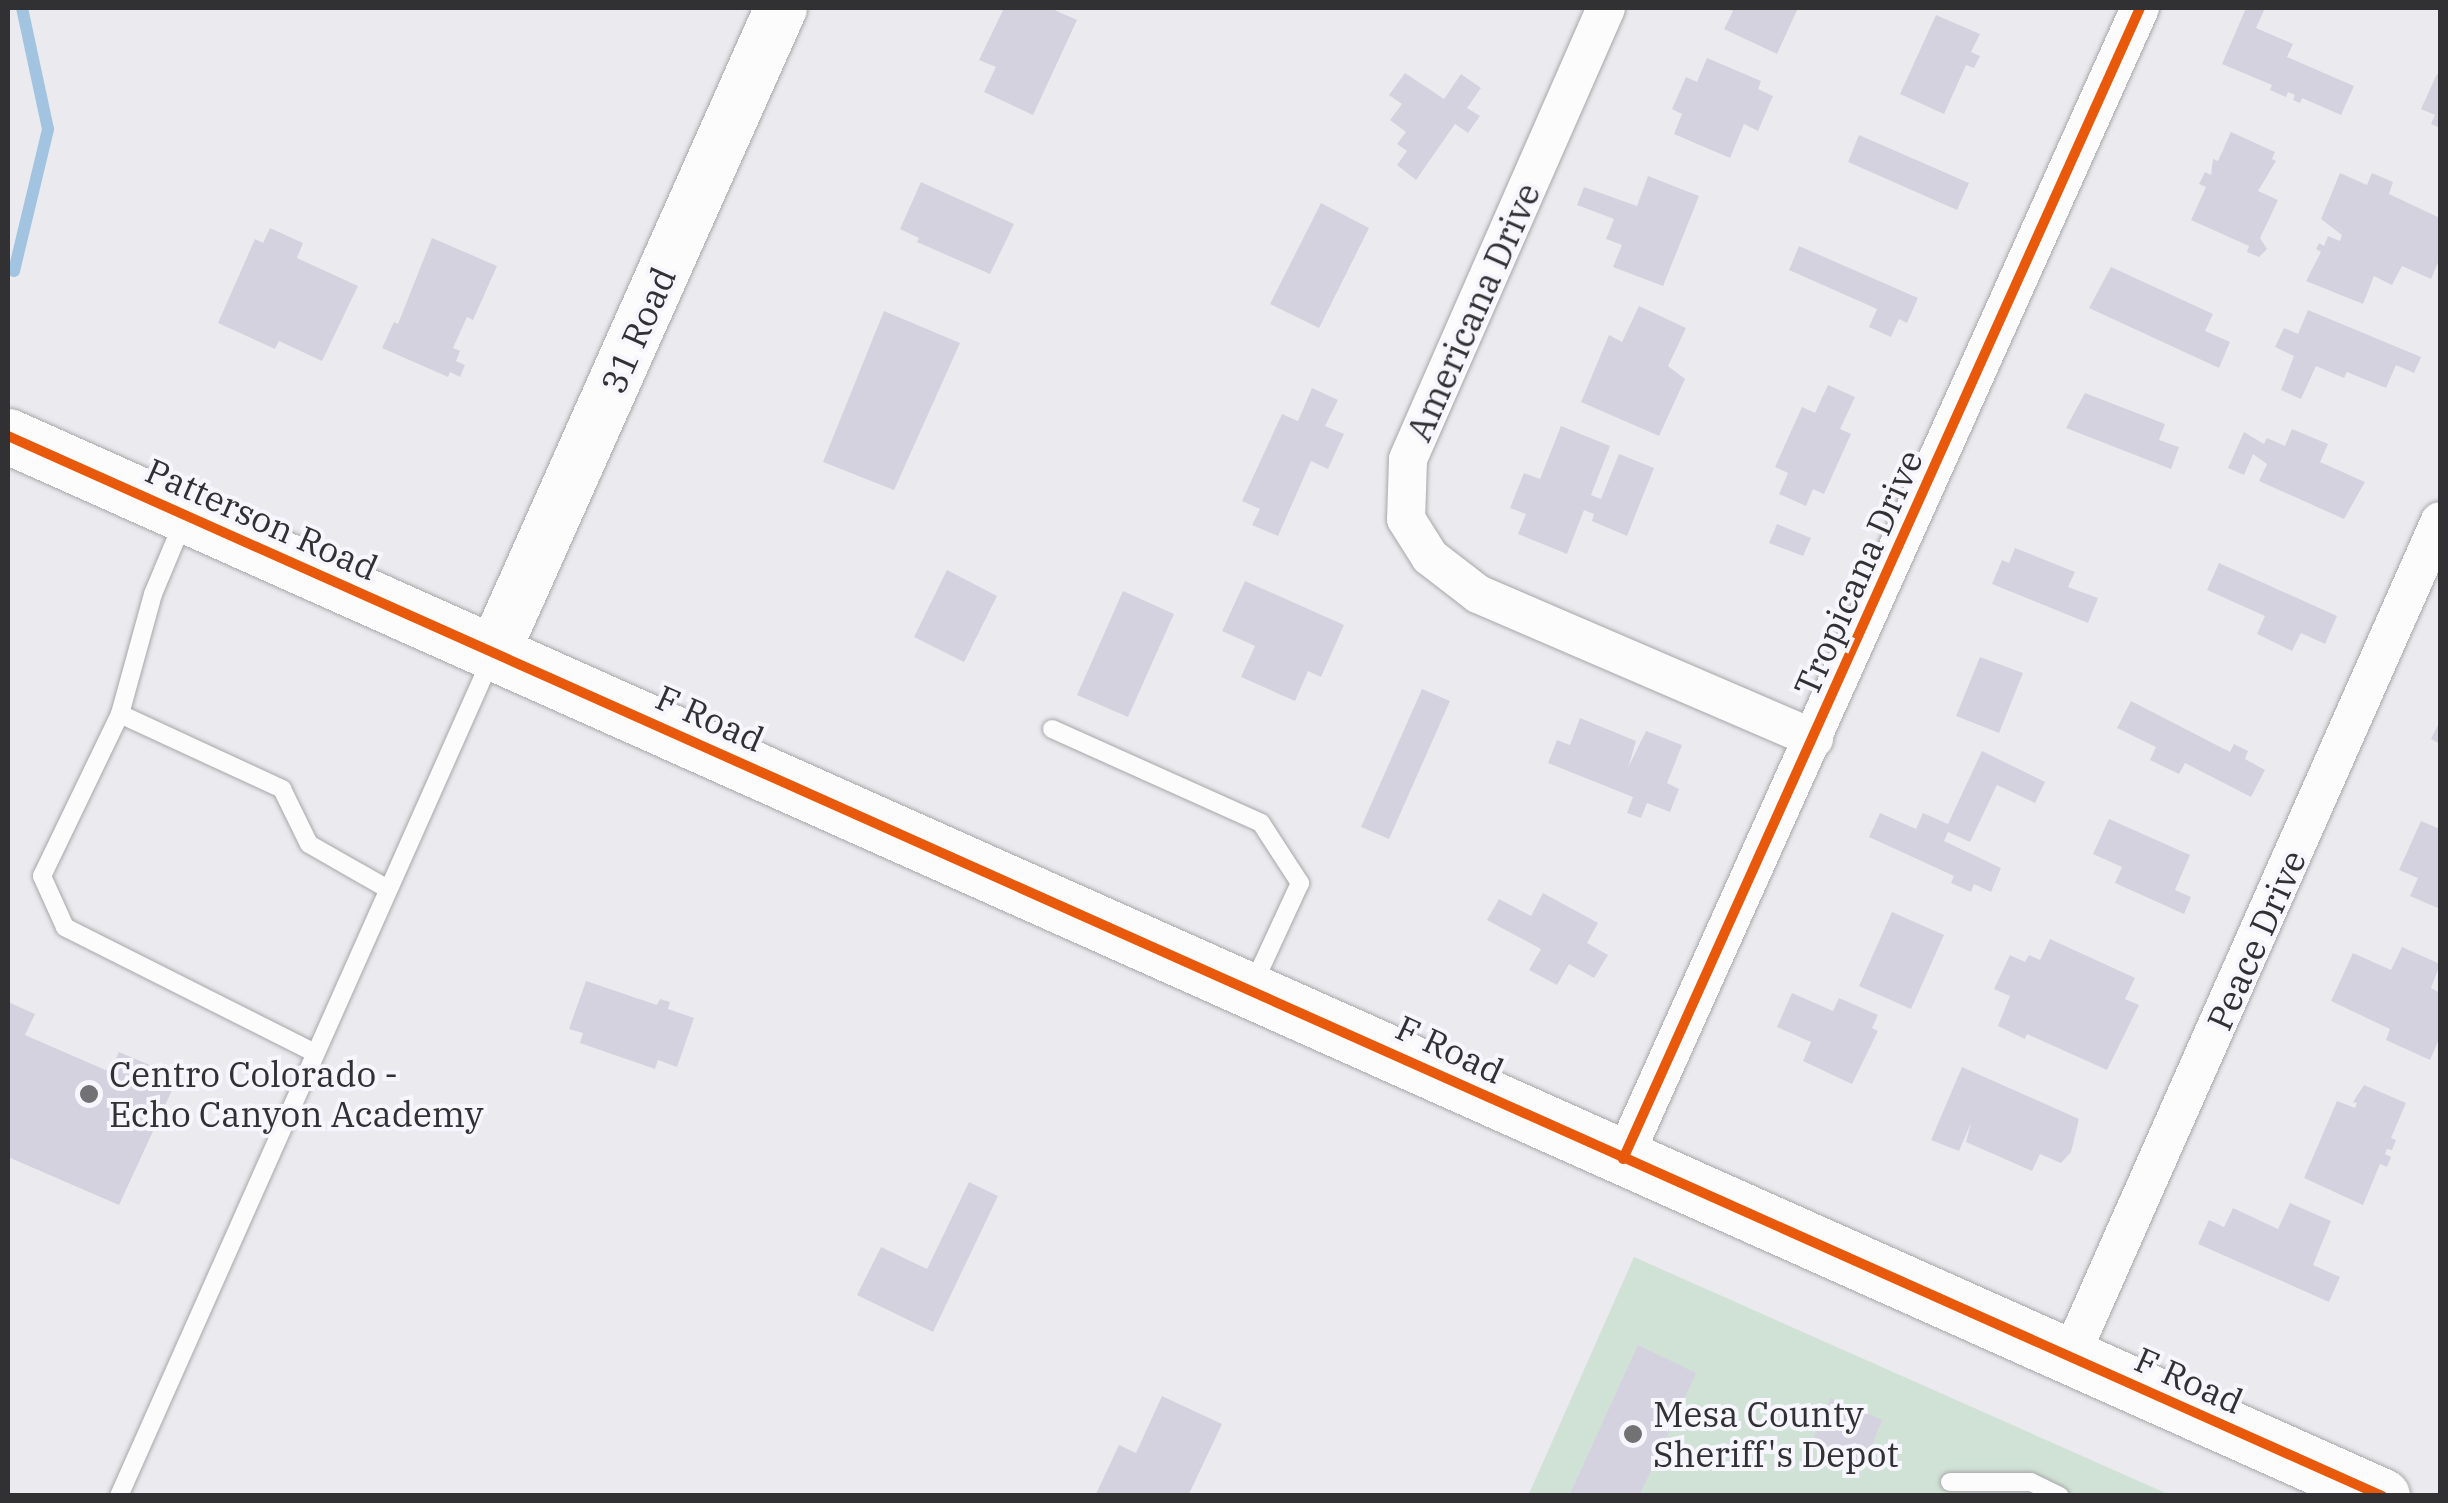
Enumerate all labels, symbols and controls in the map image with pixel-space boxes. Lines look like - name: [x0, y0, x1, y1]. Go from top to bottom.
- street label: Americana Drive: [1397, 177, 1549, 447]
- street label: 31 Road: [592, 260, 684, 400]
- street label: Tropicana Drive: [1785, 443, 1931, 703]
- street label: Patterson Road: [139, 449, 385, 589]
- street label: F Road: [650, 676, 770, 760]
- street label: Peace Drive: [2198, 844, 2314, 1036]
- street label: F Road: [1390, 1006, 1510, 1092]
- place label: Centro Colorado - Echo Canyon Academy: [109, 1053, 483, 1135]
- marker: Centro Colorado - Echo Canyon Academy: [78, 1083, 100, 1105]
- street label: F Road: [2129, 1338, 2249, 1422]
- place label: Mesa County Sheriff's Depot: [1653, 1393, 1899, 1475]
- marker: Mesa County Sheriff's Depot: [1622, 1423, 1644, 1445]

